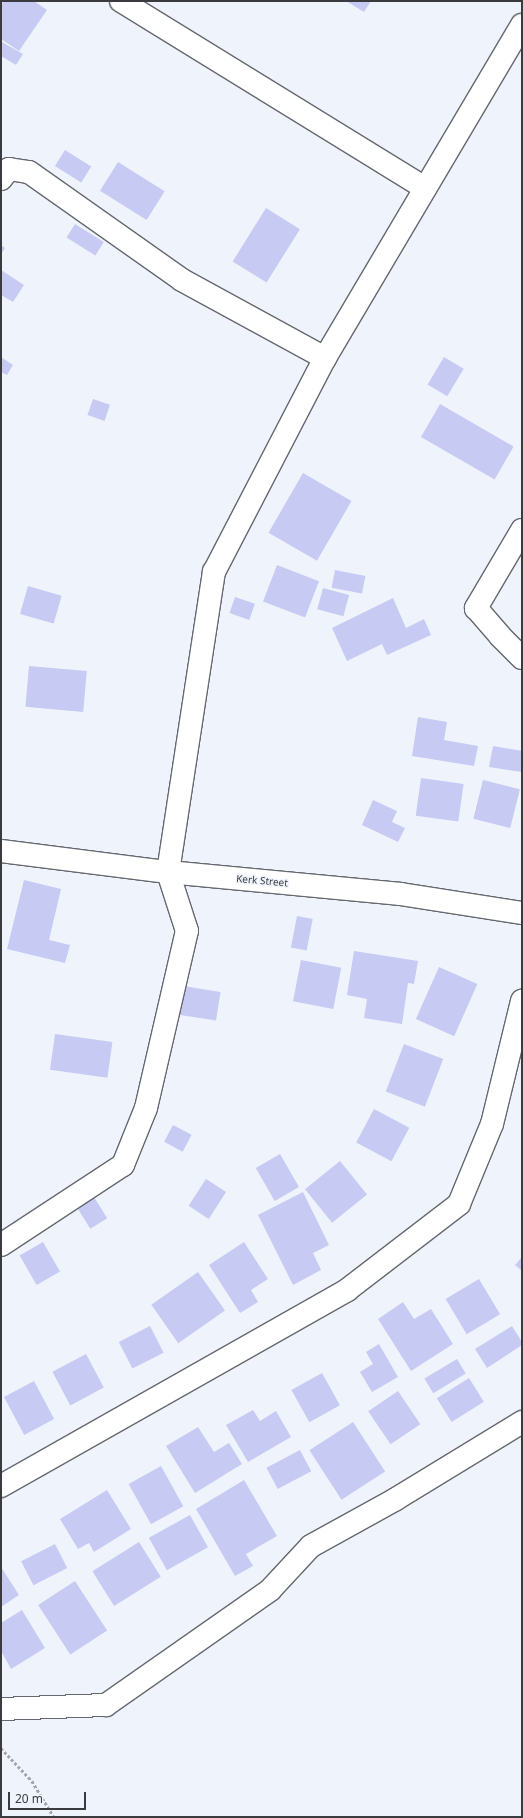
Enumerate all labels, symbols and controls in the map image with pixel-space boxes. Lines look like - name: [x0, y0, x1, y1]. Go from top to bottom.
- street label: Kerk Street: [236, 873, 288, 889]
- scale bar: [10, 1784, 88, 1810]
- text: 20 m: [15, 1790, 43, 1807]

